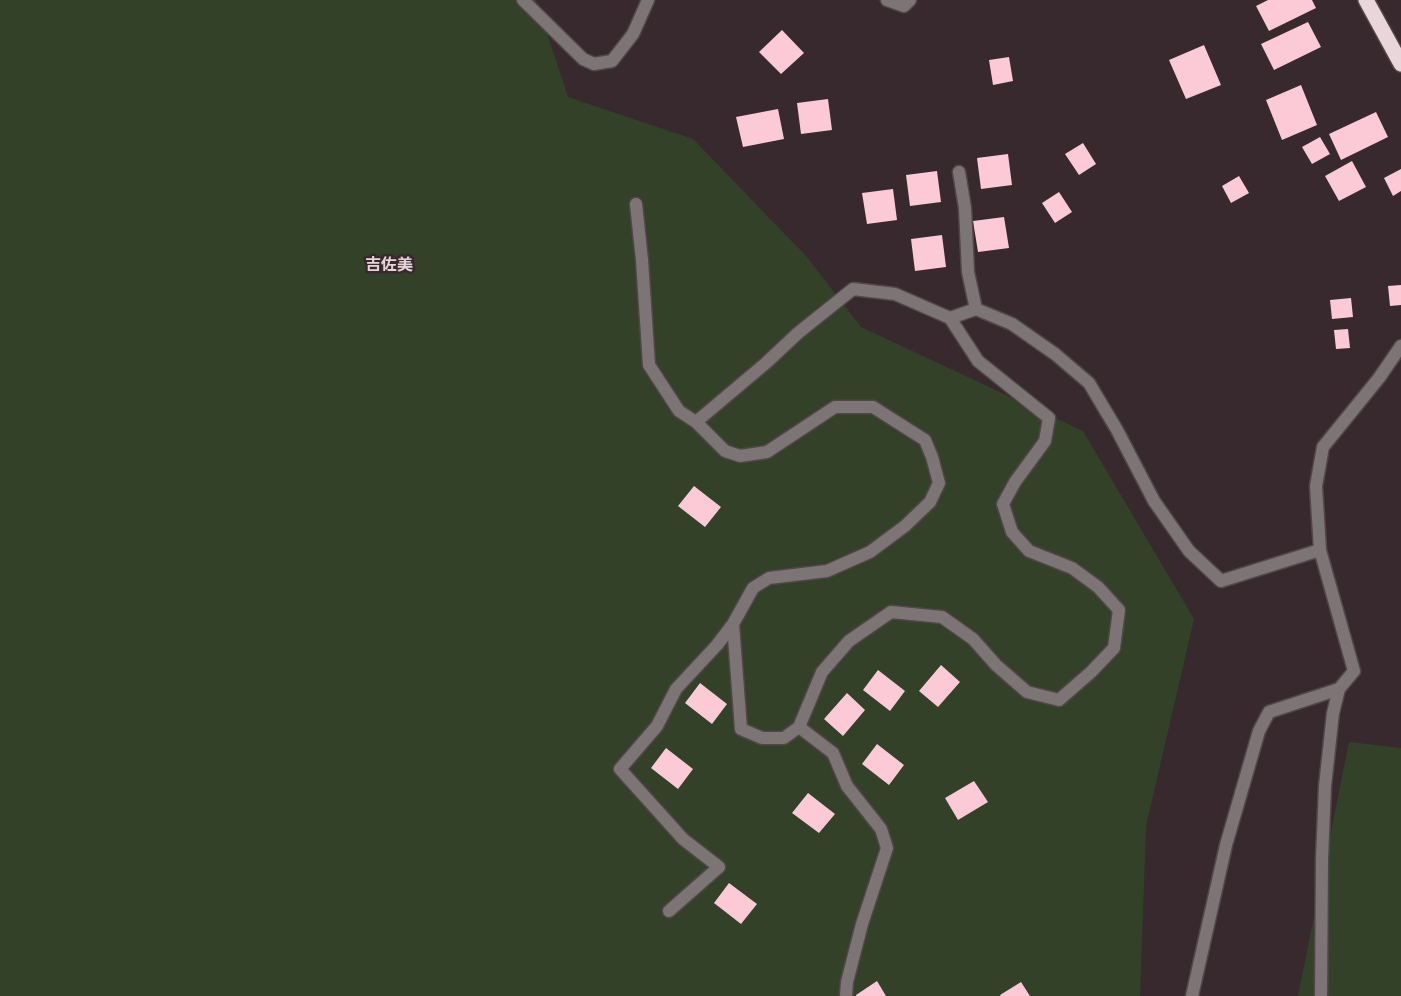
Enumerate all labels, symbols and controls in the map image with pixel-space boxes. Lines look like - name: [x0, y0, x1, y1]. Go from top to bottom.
- district label: 吉佐美: [365, 256, 413, 276]

